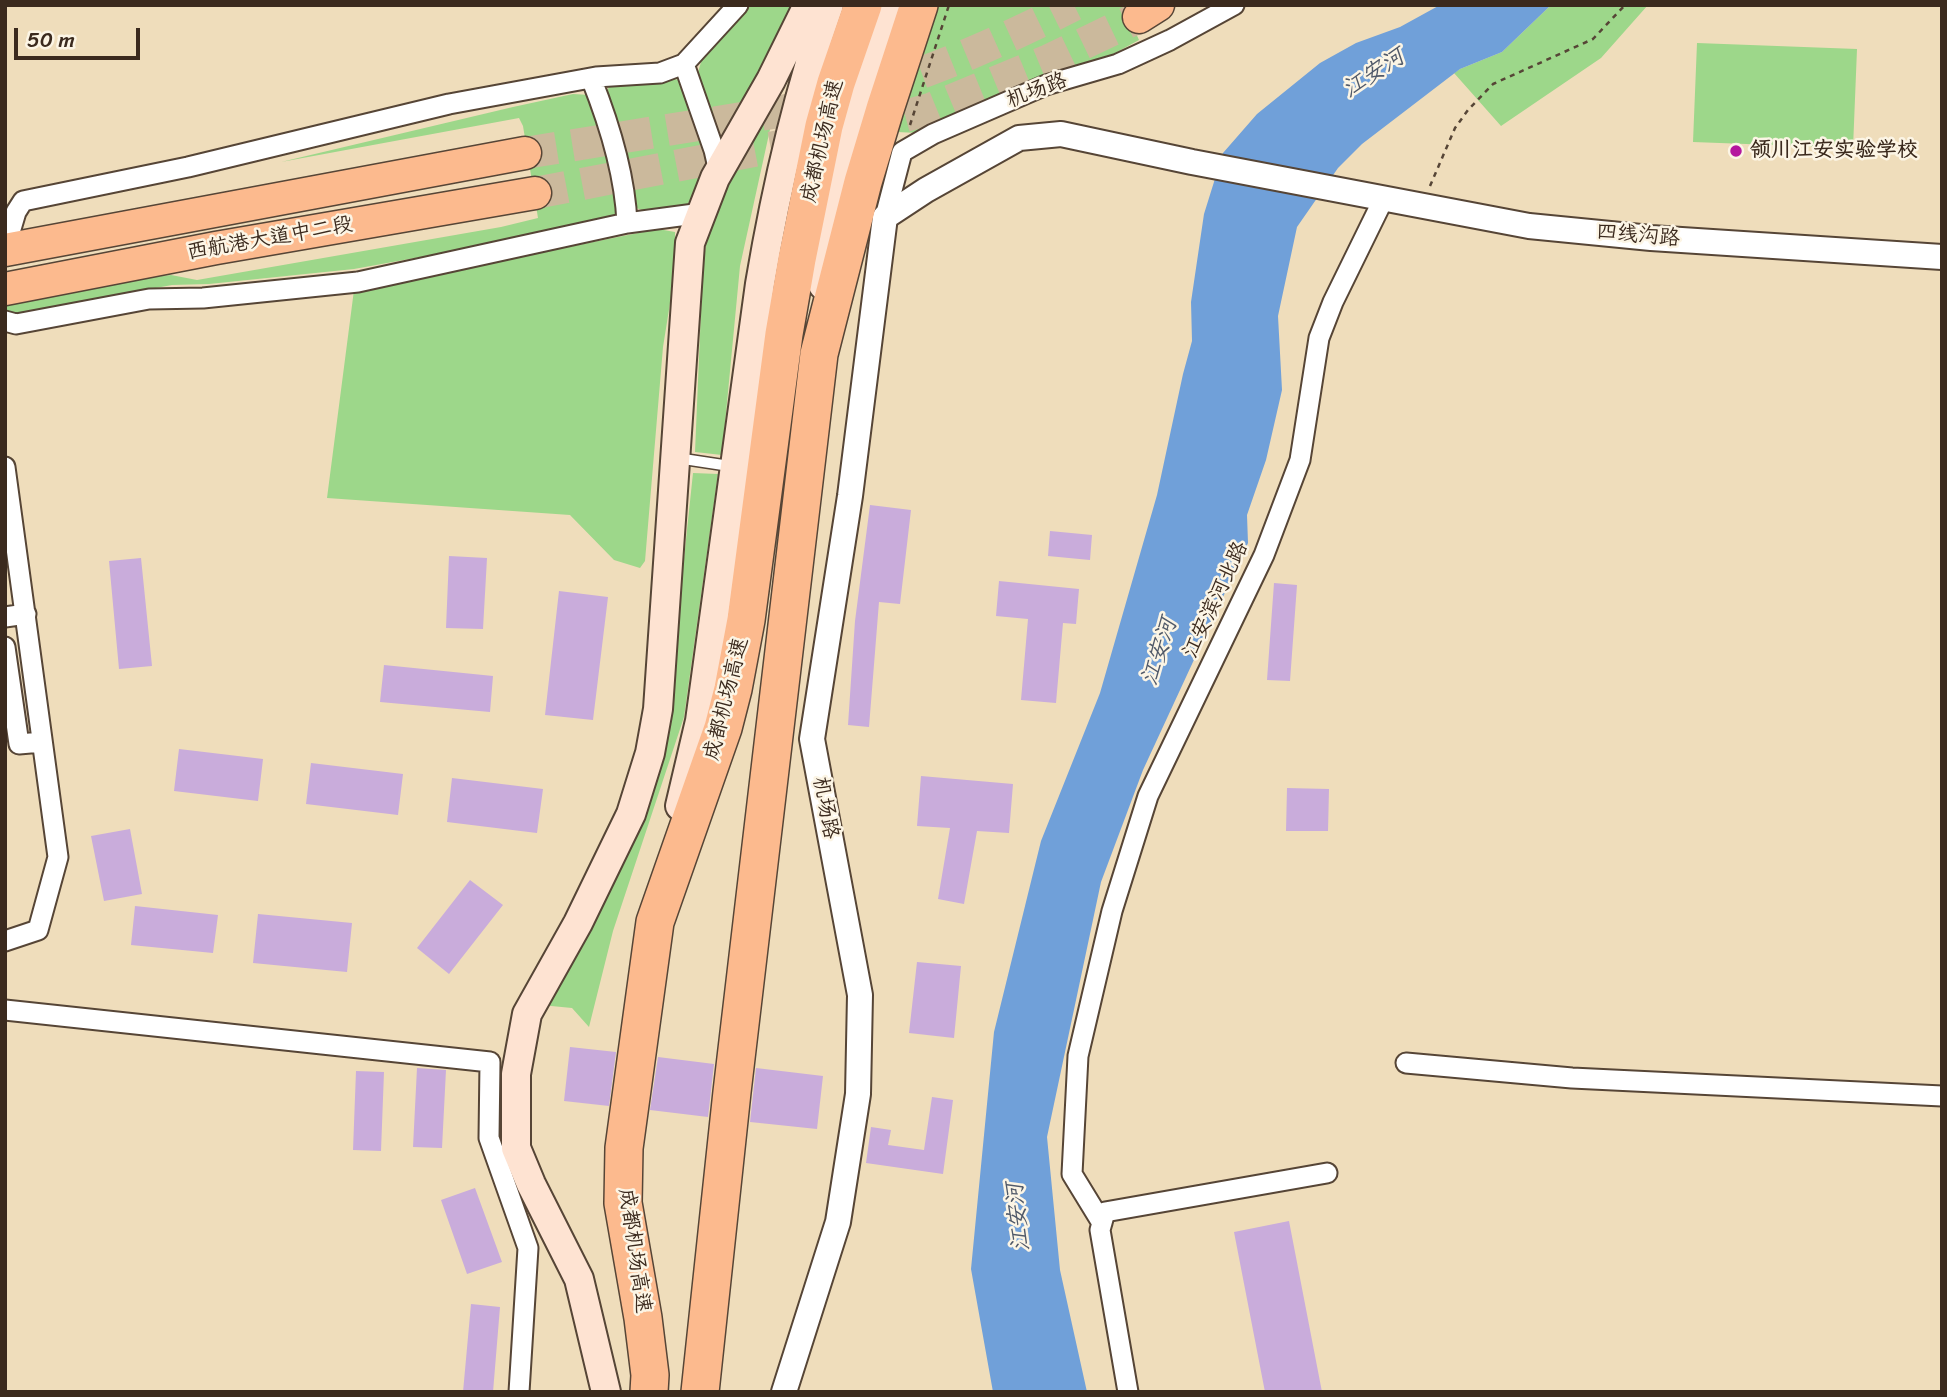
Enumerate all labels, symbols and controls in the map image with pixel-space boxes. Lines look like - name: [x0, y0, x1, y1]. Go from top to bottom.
- scale bar: [18, 14, 144, 58]
- text: 50 m: [27, 21, 75, 59]
- water label: 江安河: [1338, 44, 1410, 104]
- street label: 机场路: [1003, 68, 1071, 114]
- street label: 成都机场高速: [797, 77, 849, 205]
- place label: 领川江安实验学校: [1750, 138, 1918, 164]
- marker: 领川江安实验学校: [1728, 143, 1744, 159]
- street label: 西航港大道中二段: [185, 212, 355, 266]
- street label: 四线沟路: [1595, 220, 1681, 252]
- street label: 江安滨河北路: [1178, 538, 1254, 662]
- water label: 江安河: [1136, 615, 1184, 689]
- street label: 成都机场高速: [700, 635, 754, 763]
- street label: 机场路: [807, 775, 843, 841]
- water label: 江安河: [1002, 1181, 1036, 1253]
- street label: 成都机场高速: [613, 1187, 655, 1315]

